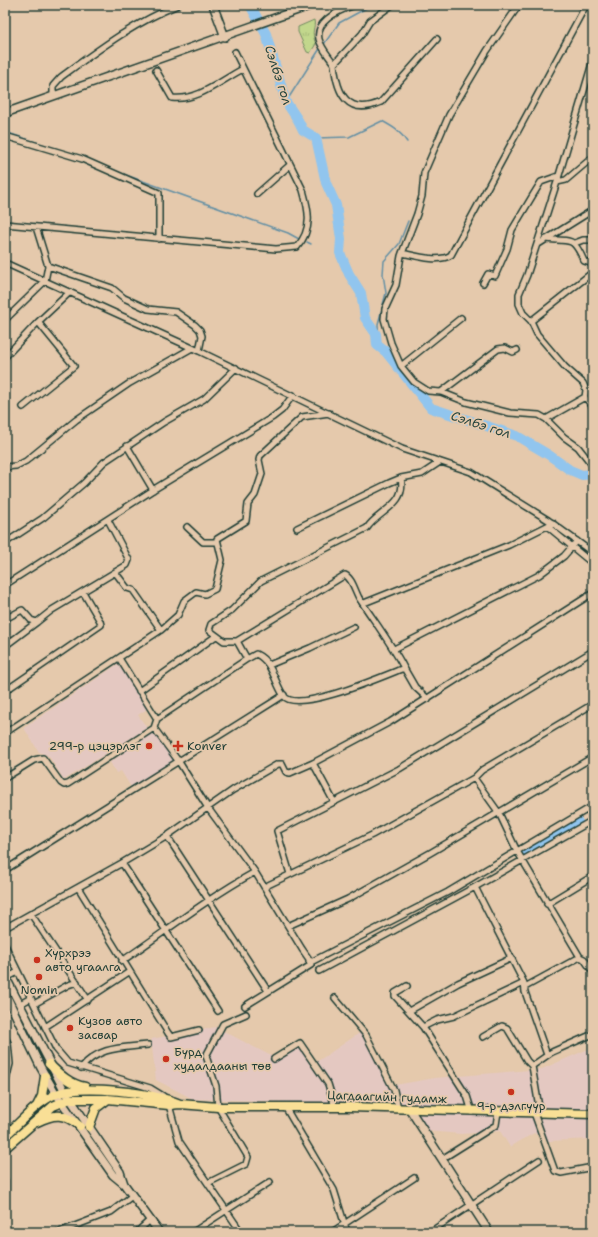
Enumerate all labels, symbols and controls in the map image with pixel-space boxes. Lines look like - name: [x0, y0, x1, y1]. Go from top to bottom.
- water label: Сэлбэ гол: [261, 43, 296, 107]
- water label: Сэлбэ гол: [449, 407, 513, 442]
- place label: 299-р цэцэрлэг: [49, 738, 142, 754]
- place label: Konver: [187, 738, 227, 754]
- marker: Konver: [172, 740, 184, 752]
- marker: 299-р цэцэрлэг: [144, 741, 154, 751]
- place label: Хүрхрээ авто угаалга: [45, 945, 122, 975]
- marker: Хүрхрээ авто угаалга: [32, 955, 42, 965]
- marker: Nomin: [34, 972, 44, 982]
- place label: Nomin: [20, 982, 58, 998]
- place label: Кузов авто засвар: [78, 1013, 143, 1043]
- marker: Кузов авто засвар: [65, 1023, 75, 1033]
- place label: Бүрд худалдааны төв: [174, 1044, 271, 1074]
- marker: Бүрд худалдааны төв: [161, 1054, 171, 1064]
- street label: Цагдаагийн гудамж: [327, 1087, 447, 1107]
- marker: 9-р дэлгүүр: [506, 1087, 516, 1097]
- place label: 9-р дэлгүүр: [476, 1098, 546, 1114]

